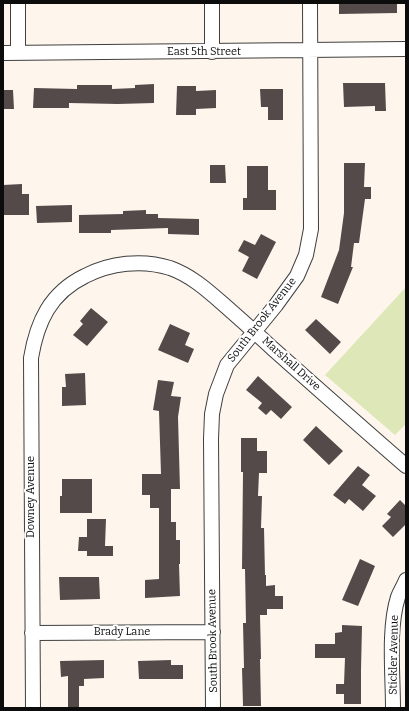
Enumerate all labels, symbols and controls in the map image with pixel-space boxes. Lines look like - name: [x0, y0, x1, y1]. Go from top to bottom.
- street label: East 5th Street: [167, 45, 241, 59]
- street label: South Brook Avenue: [225, 275, 299, 365]
- street label: Marshall Drive: [259, 334, 323, 394]
- street label: Downey Avenue: [24, 456, 38, 538]
- street label: South Brook Avenue: [205, 589, 221, 693]
- street label: Stickler Avenue: [387, 615, 401, 695]
- street label: Brady Lane: [94, 625, 150, 639]

